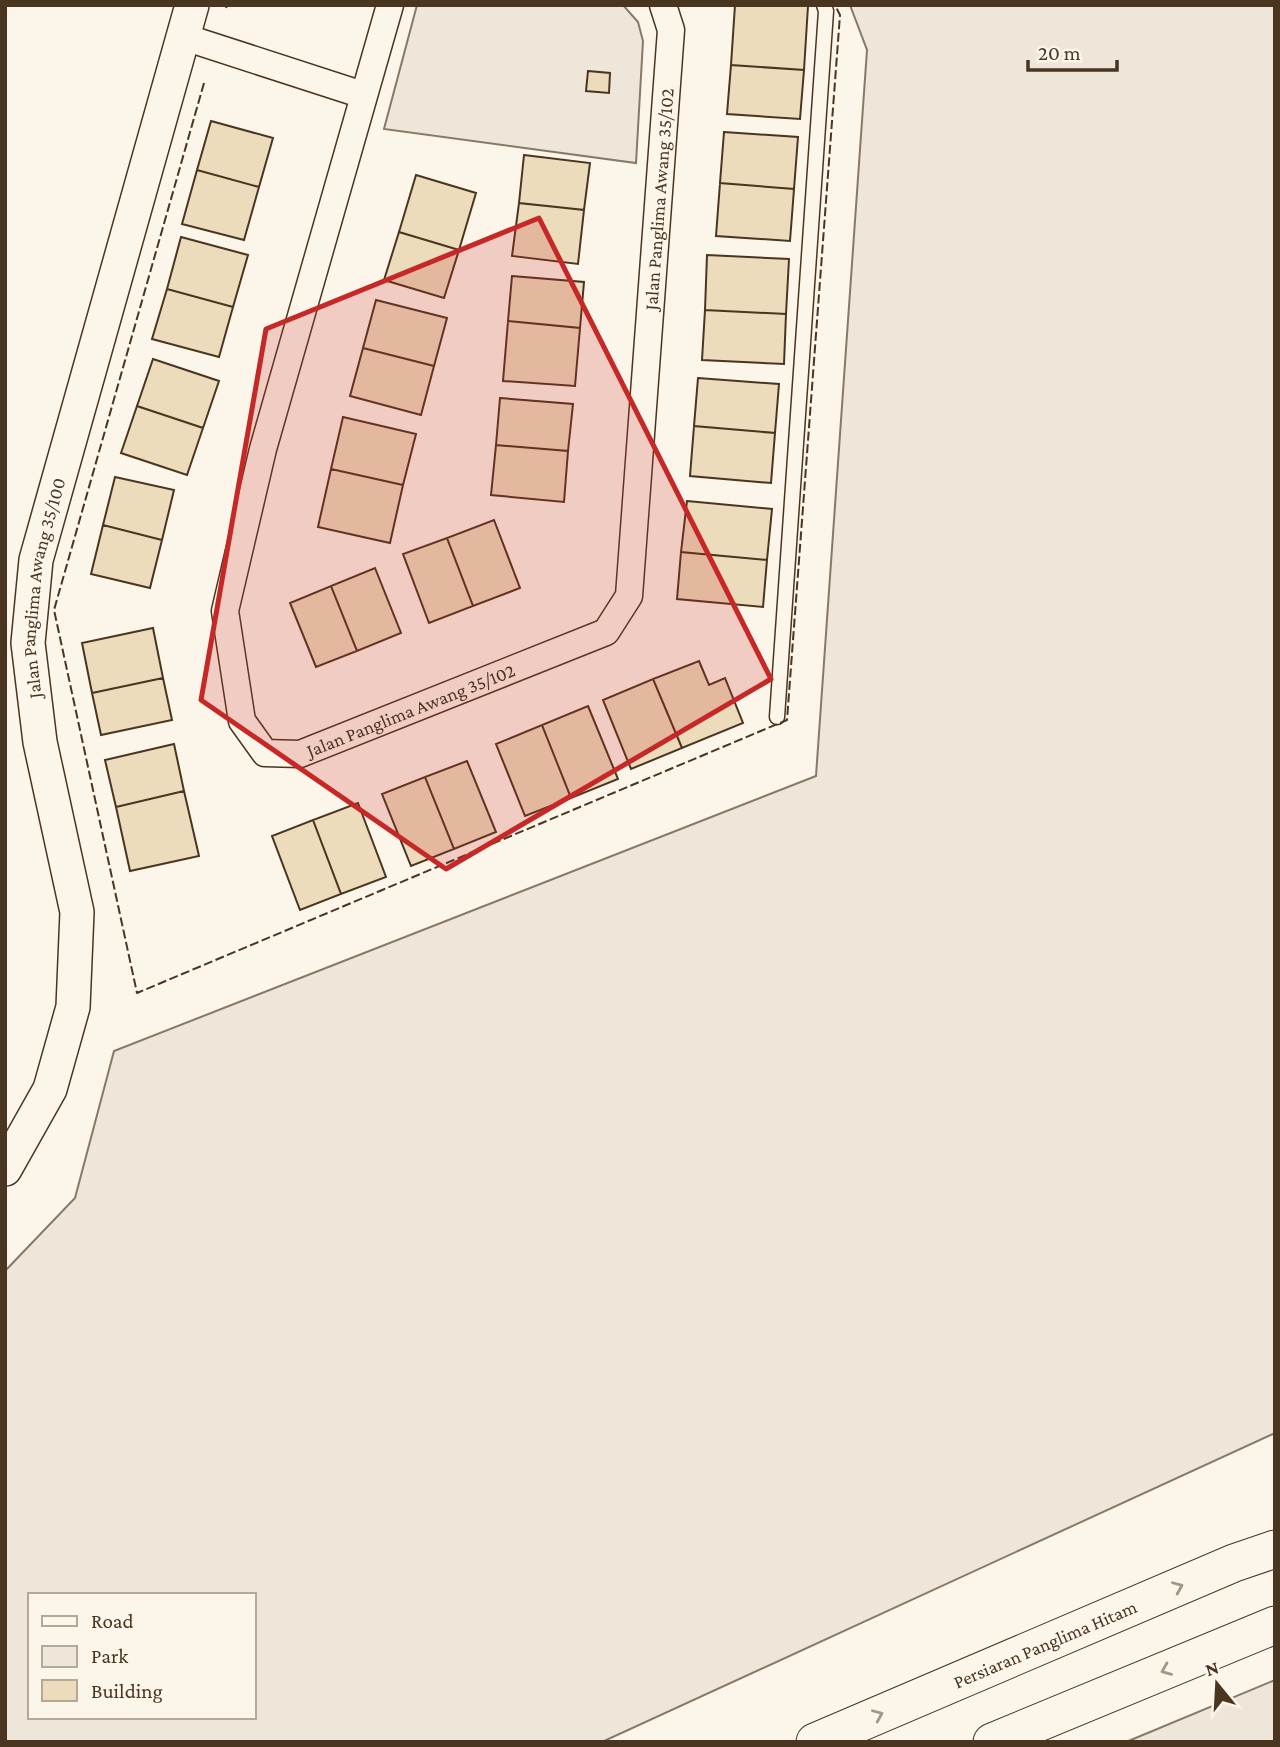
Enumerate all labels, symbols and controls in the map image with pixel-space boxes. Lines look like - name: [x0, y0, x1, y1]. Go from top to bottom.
- scale bar: [1028, 28, 1117, 72]
- text: 20 m: [1038, 41, 1081, 65]
- street label: Jalan Panglima Awang 35/102: [640, 87, 677, 313]
- street label: Jalan Panglima Awang 35/100: [17, 475, 69, 702]
- street label: Jalan Panglima Awang 35/102: [302, 659, 518, 762]
- one-way arrow: [1171, 1582, 1183, 1596]
- legend: [28, 1593, 256, 1719]
- street label: Persiaran Panglima Hitam: [950, 1595, 1140, 1692]
- text: Road: [91, 1609, 134, 1633]
- text: Park: [91, 1644, 128, 1668]
- north arrow: [1182, 1649, 1252, 1719]
- text: N: [1202, 1656, 1221, 1680]
- one-way arrow: [1161, 1661, 1173, 1675]
- text: Building: [91, 1679, 163, 1703]
- one-way arrow: [871, 1709, 883, 1723]

